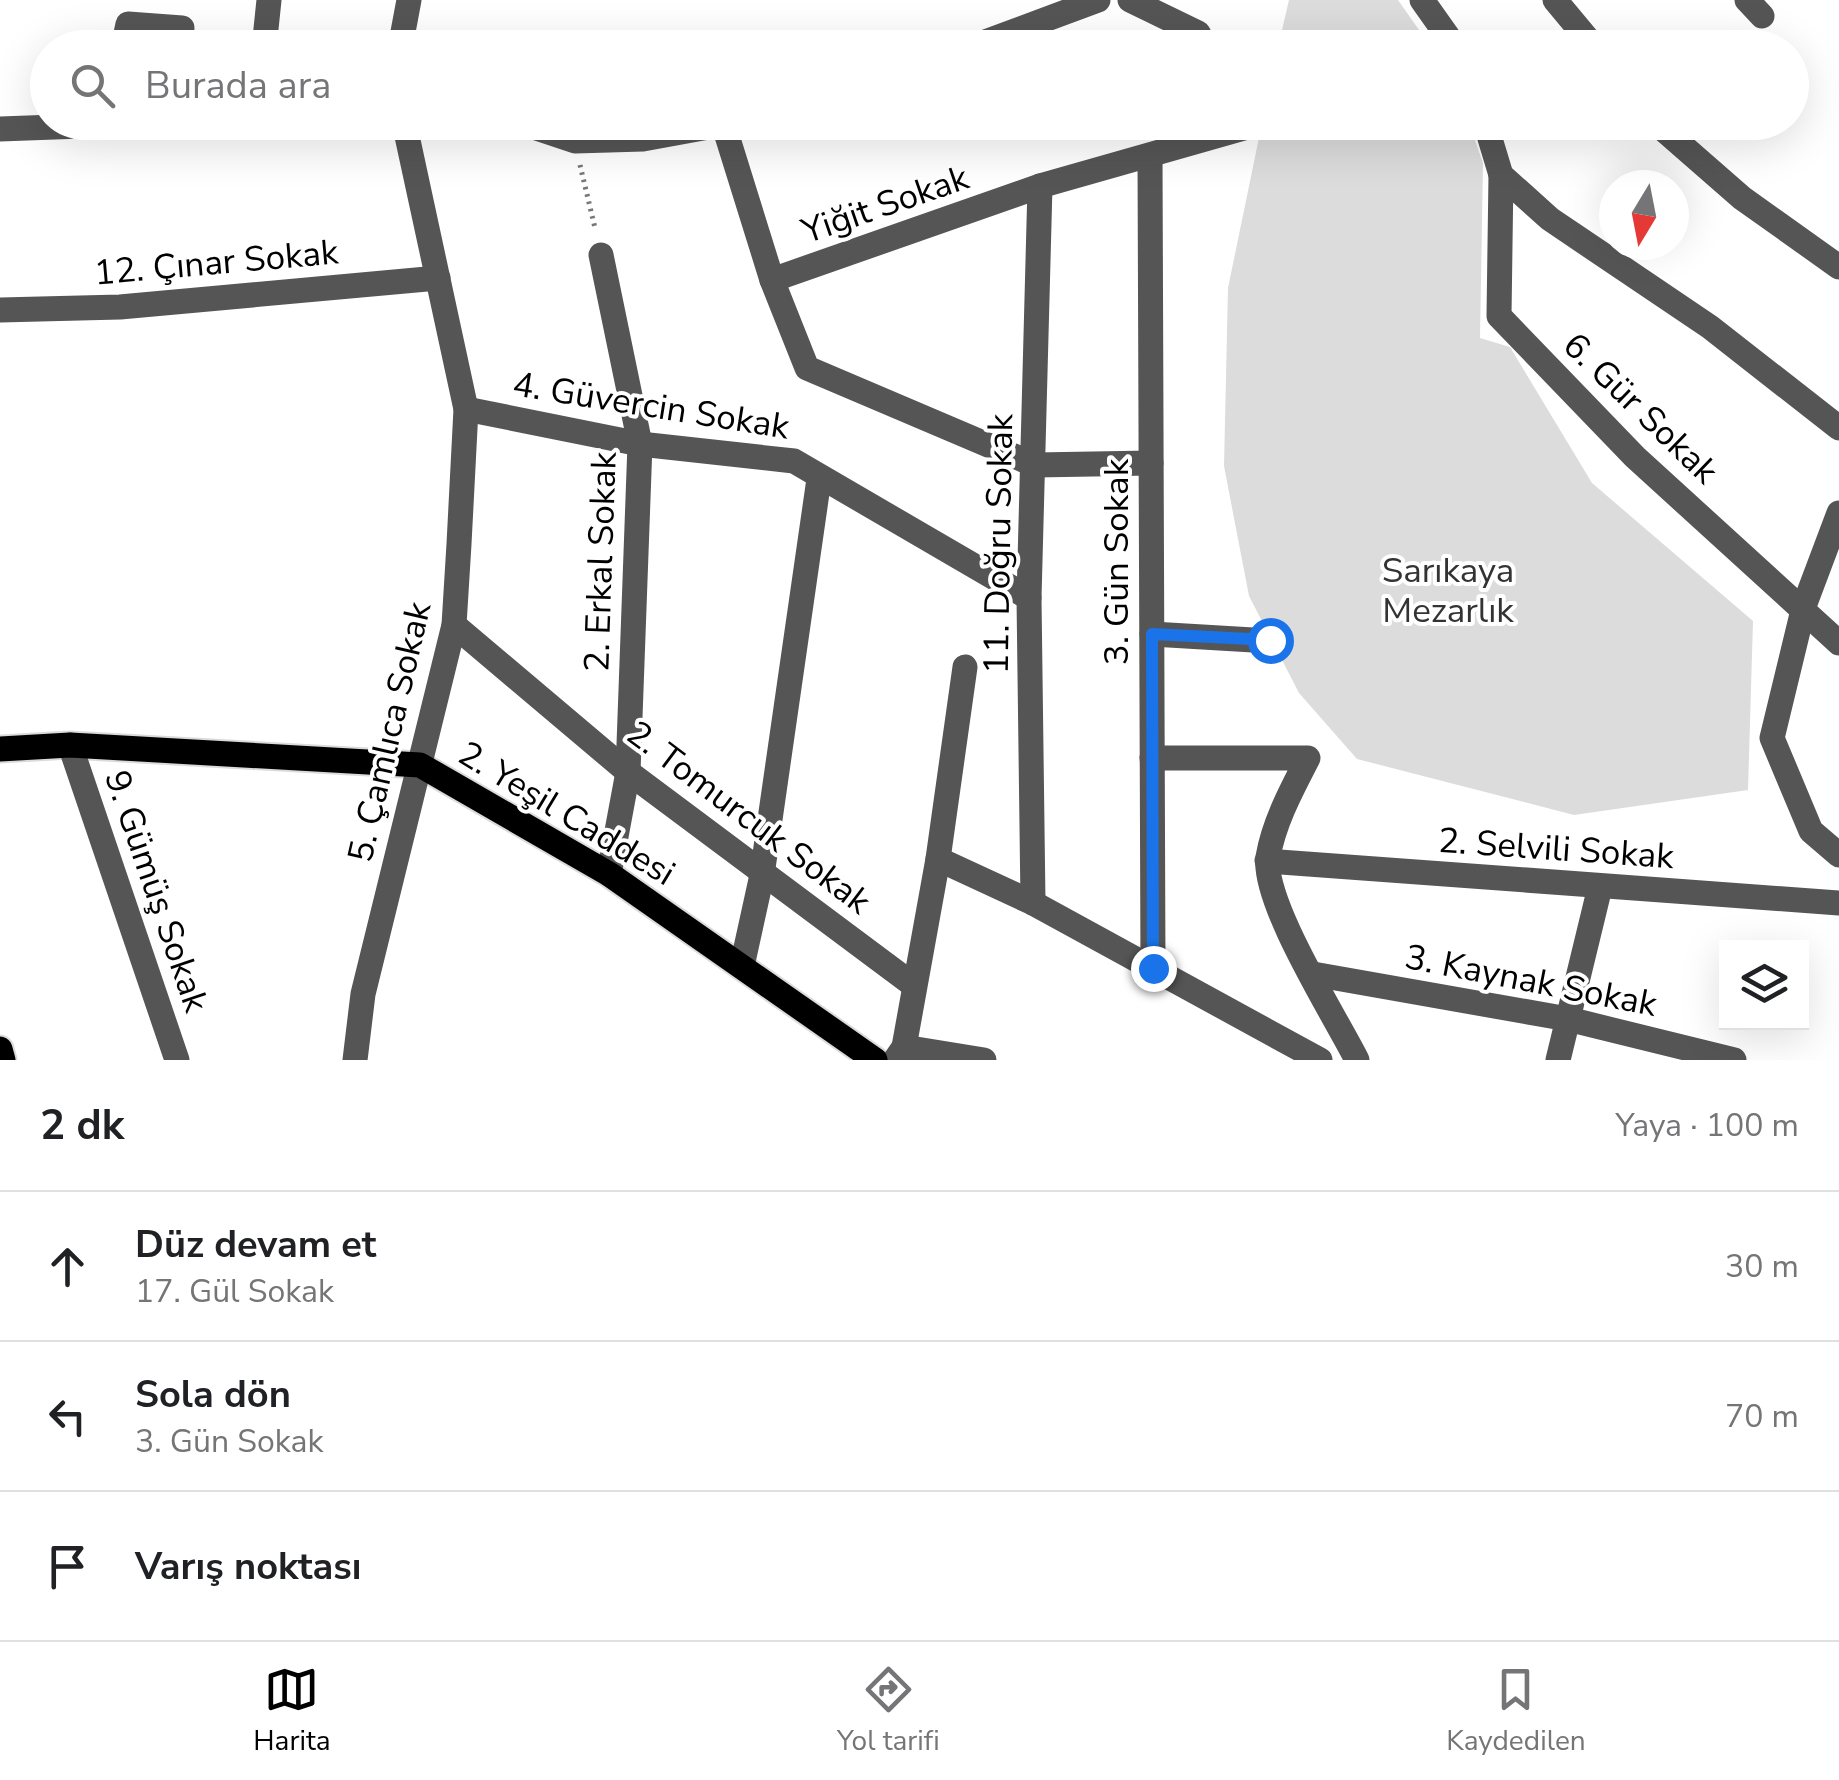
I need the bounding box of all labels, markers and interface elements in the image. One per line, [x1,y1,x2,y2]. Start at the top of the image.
search box [30,30,1809,140]
icon: search [65,58,120,113]
text: Burada ara [145,60,331,111]
street label: Yiğit Sokak [795,154,975,255]
north arrow [1599,170,1689,260]
street label: 12. Çınar Sokak [92,228,341,297]
street label: 6. Gür Sokak [1553,322,1729,495]
street label: 4. Güvercin Sokak [509,360,793,451]
street label: 11. Doğru Sokak [973,413,1024,675]
street label: 2. Erkal Sokak [573,451,628,673]
street label: 3. Gün Sokak [1093,458,1140,665]
park label: Sarıkaya Mezarlık [1382,547,1514,634]
street label: 5. Çamlıca Sokak [337,597,442,867]
route start [1248,618,1294,664]
street label: 2. Tomurcuk Sokak [617,710,881,925]
street label: 2. Yeşil Caddesi [450,730,684,897]
street label: 9. Gümüş Sokak [93,764,220,1019]
street label: 2. Selvili Sokak [1437,817,1676,880]
street label: 3. Kaynak Sokak [1401,933,1661,1028]
map controls [1719,940,1809,1030]
button: layers [1719,940,1809,1030]
route end [1131,946,1177,992]
text: 2 dk [40,1097,124,1154]
text: Yaya · 100 m [1616,1104,1799,1147]
text: Düz devam et [135,1219,376,1270]
icon: ahead [40,1239,95,1294]
text: 30 m [1725,1245,1799,1288]
text: 17. Gül Sokak [135,1270,334,1313]
text: Sola dön [135,1369,291,1420]
icon: left [40,1389,95,1444]
text: 70 m [1725,1395,1799,1438]
text: 3. Gün Sokak [135,1420,324,1463]
icon: arrive [40,1539,95,1594]
text: Varış noktası [135,1541,362,1592]
tab: Harita [253,1662,331,1760]
tab: Yol tarifi [837,1662,940,1760]
tab: Kaydedilen [1446,1662,1586,1760]

